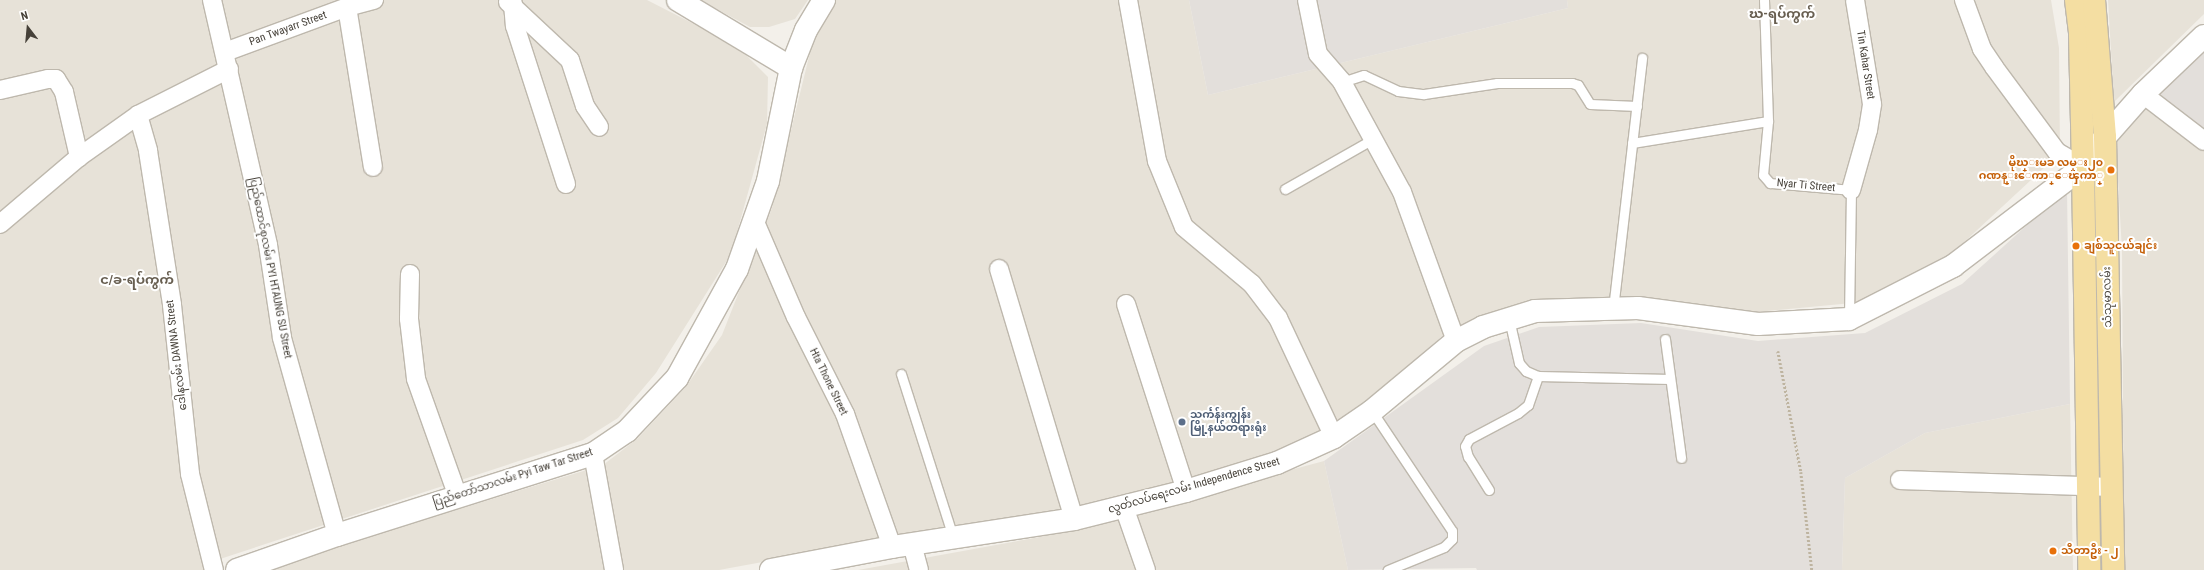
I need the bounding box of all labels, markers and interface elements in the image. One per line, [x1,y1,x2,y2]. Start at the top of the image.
district label: ဃ-ရပ်ကွက် [1749,6,1815,22]
north arrow [8,8,48,48]
text: N [20,9,30,23]
street label: Pan Twayarr Street [247,9,329,49]
street label: Tin Kahar Street [1853,30,1877,100]
place label: မိုဃ္းမခ လမ္း၂၀ ဂဏန္းေကာ္ေၾကာ္ [1979,157,2103,183]
marker: မိုဃ္းမခ လမ္း၂၀ ဂဏန္းေကာ္ေၾကာ္ [2106,165,2116,175]
street label: ပြည်ထောင်စုလမ်း PYI HTAUNG SU Street [246,176,294,360]
street label: Nyar Ti Street [1776,177,1836,195]
place label: ချစ်သူငယ်ချင်း [2084,239,2157,253]
marker: ချစ်သူငယ်ချင်း [2071,241,2081,251]
street label: သံသုမာလမ်း [2101,266,2115,328]
district label: င/ခ-ရပ်ကွက် [100,272,174,288]
street label: ဒေါနလမ်း DAWNA Street [164,299,190,411]
street label: Hta Thone Street [806,346,850,418]
place label: သင်္ကန်းကျွန်း မြို့နယ်တရားရုံး [1190,409,1266,435]
marker: သင်္ကန်းကျွန်း မြို့နယ်တရားရုံး [1177,417,1187,427]
street label: ပြည်တော်သာလမ်း Pyi Taw Tar Street [431,446,595,510]
street label: လွတ်လပ်ရေးလမ်း Independence Street [1107,455,1281,517]
place label: သီတာဦး - ၂ [2061,544,2118,558]
marker: သီတာဦး - ၂ [2048,546,2058,556]

